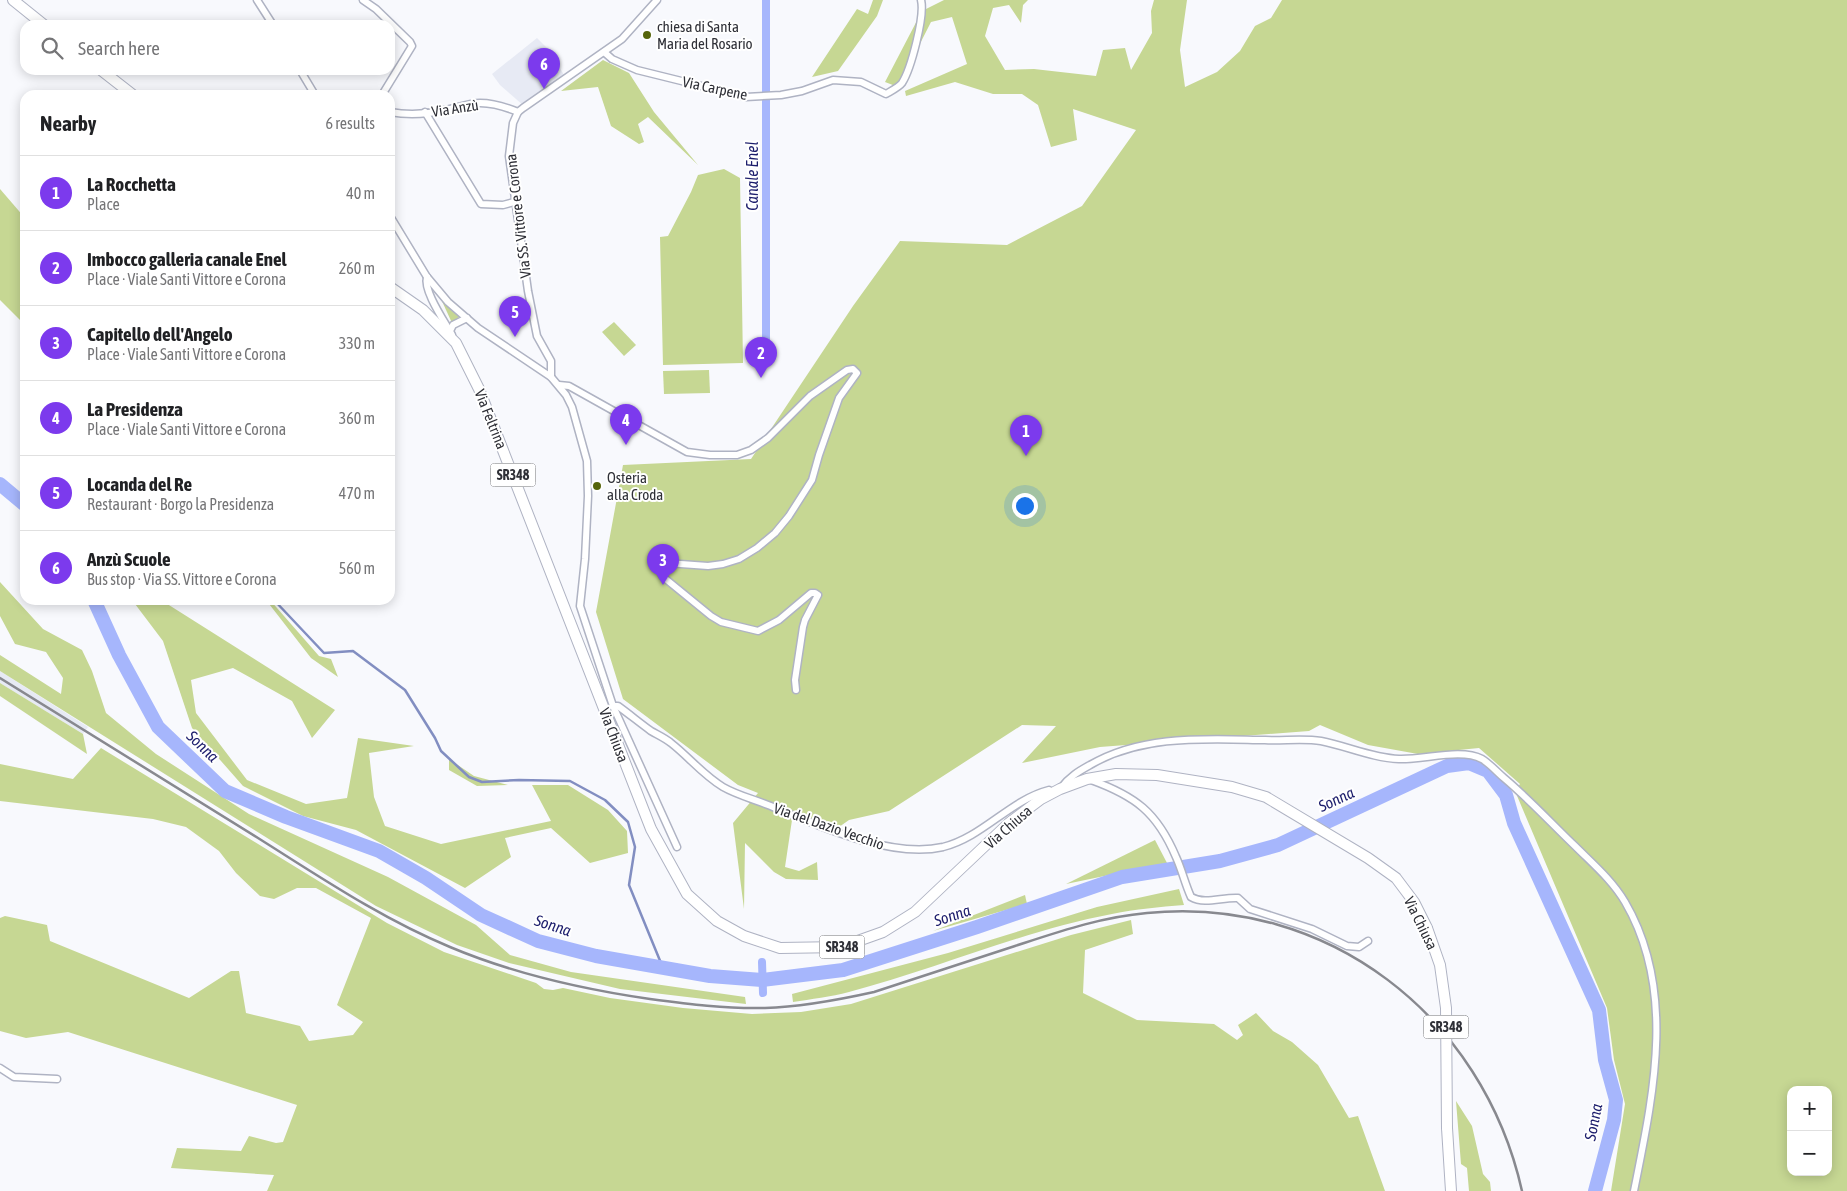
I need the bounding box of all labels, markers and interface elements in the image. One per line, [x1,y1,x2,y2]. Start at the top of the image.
place label: chiesa di Santa Maria del Rosario [657,18,753,52]
search box [20,20,395,75]
marker: chiesa di Santa Maria del Rosario [641,29,653,41]
icon: search [38,34,66,62]
text: Search here [78,37,160,59]
pin: 6 [528,48,560,89]
street label: Via Carpene [681,73,749,103]
street label: Via Anzù [430,96,480,120]
text: Nearby [40,111,96,135]
text: 6 results [325,114,375,132]
water label: Canale Enel [743,141,761,211]
street label: Via SS. Vittore e Corona [502,153,534,279]
text: La Rocchetta [87,173,176,195]
text: 1 [52,184,60,202]
text: 40 m [346,184,375,202]
text: Place [87,195,120,213]
text: Imbocco galleria canale Enel [87,248,287,270]
text: 2 [52,259,60,277]
text: 260 m [339,259,375,277]
text: Place · Viale Santi Vittore e Corona [87,270,286,288]
pin: 5 [499,296,531,337]
text: Capitello dell'Angelo [87,323,233,345]
text: 3 [52,334,60,352]
text: 330 m [339,334,375,352]
pin: 2 [745,337,777,378]
text: Place · Viale Santi Vittore e Corona [87,345,286,363]
street label: Via Feltrina [471,387,511,451]
text: La Presidenza [87,398,183,420]
pin: 4 [610,404,642,445]
text: 4 [52,409,60,427]
text: 360 m [339,409,375,427]
pin: 1 [1010,415,1042,456]
text: Place · Viale Santi Vittore e Corona [87,420,286,438]
road number: SR348 [490,464,536,486]
place label: Osteria alla Croda [607,469,663,503]
text: Locanda del Re [87,473,192,495]
marker: Osteria alla Croda [591,480,603,492]
text: 5 [52,484,60,502]
text: 470 m [339,484,375,502]
your location [1012,493,1038,519]
text: Restaurant · Borgo la Presidenza [87,495,274,513]
pin: 3 [647,544,679,585]
text: Anzù Scuole [87,548,171,570]
text: 6 [52,559,60,577]
text: 560 m [339,559,375,577]
text: Bus stop · Via SS. Vittore e Corona [87,570,277,588]
street label: Via Chiusa [596,705,632,765]
water label: Sonna [183,726,223,766]
water label: Sonna [1314,783,1357,815]
street label: Via del Dazio Vecchio [772,799,886,853]
street label: Via Chiusa [981,802,1035,852]
street label: Via Chiusa [1401,894,1441,952]
water label: Sonna [931,901,973,930]
water label: Sonna [532,910,574,939]
road number: SR348 [820,936,864,959]
road number: SR348 [1424,1016,1468,1038]
map controls [1787,1086,1832,1176]
button: + [1787,1086,1832,1131]
water label: Sonna [1580,1101,1605,1143]
button: − [1787,1131,1832,1176]

